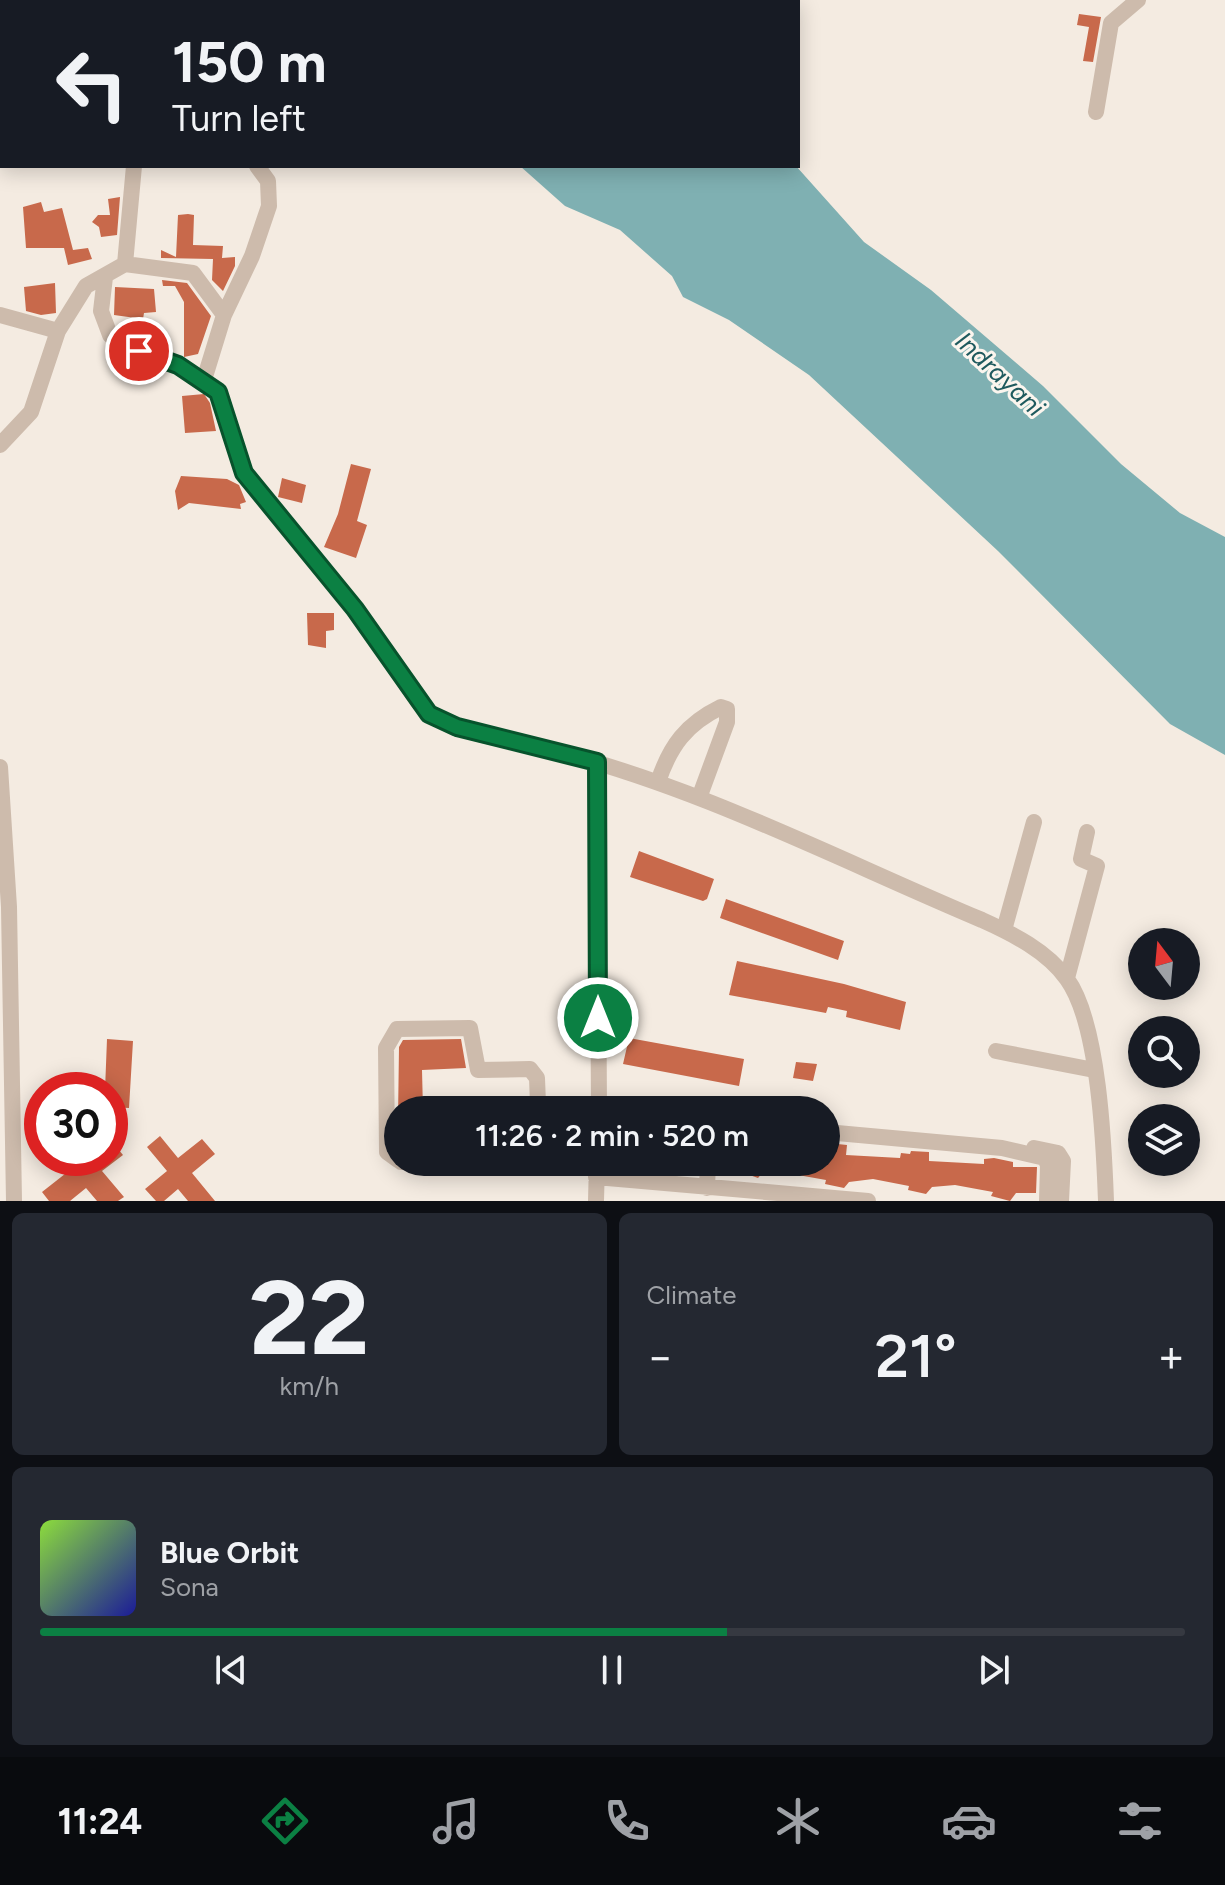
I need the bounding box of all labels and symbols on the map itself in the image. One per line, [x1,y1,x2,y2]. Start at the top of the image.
pin [105,317,173,385]
water label: Indrayani [949,325,1052,424]
north arrow [1128,928,1200,1000]
position arrow [556,976,640,1060]
speed limit sign: 30 [24,1072,128,1176]

